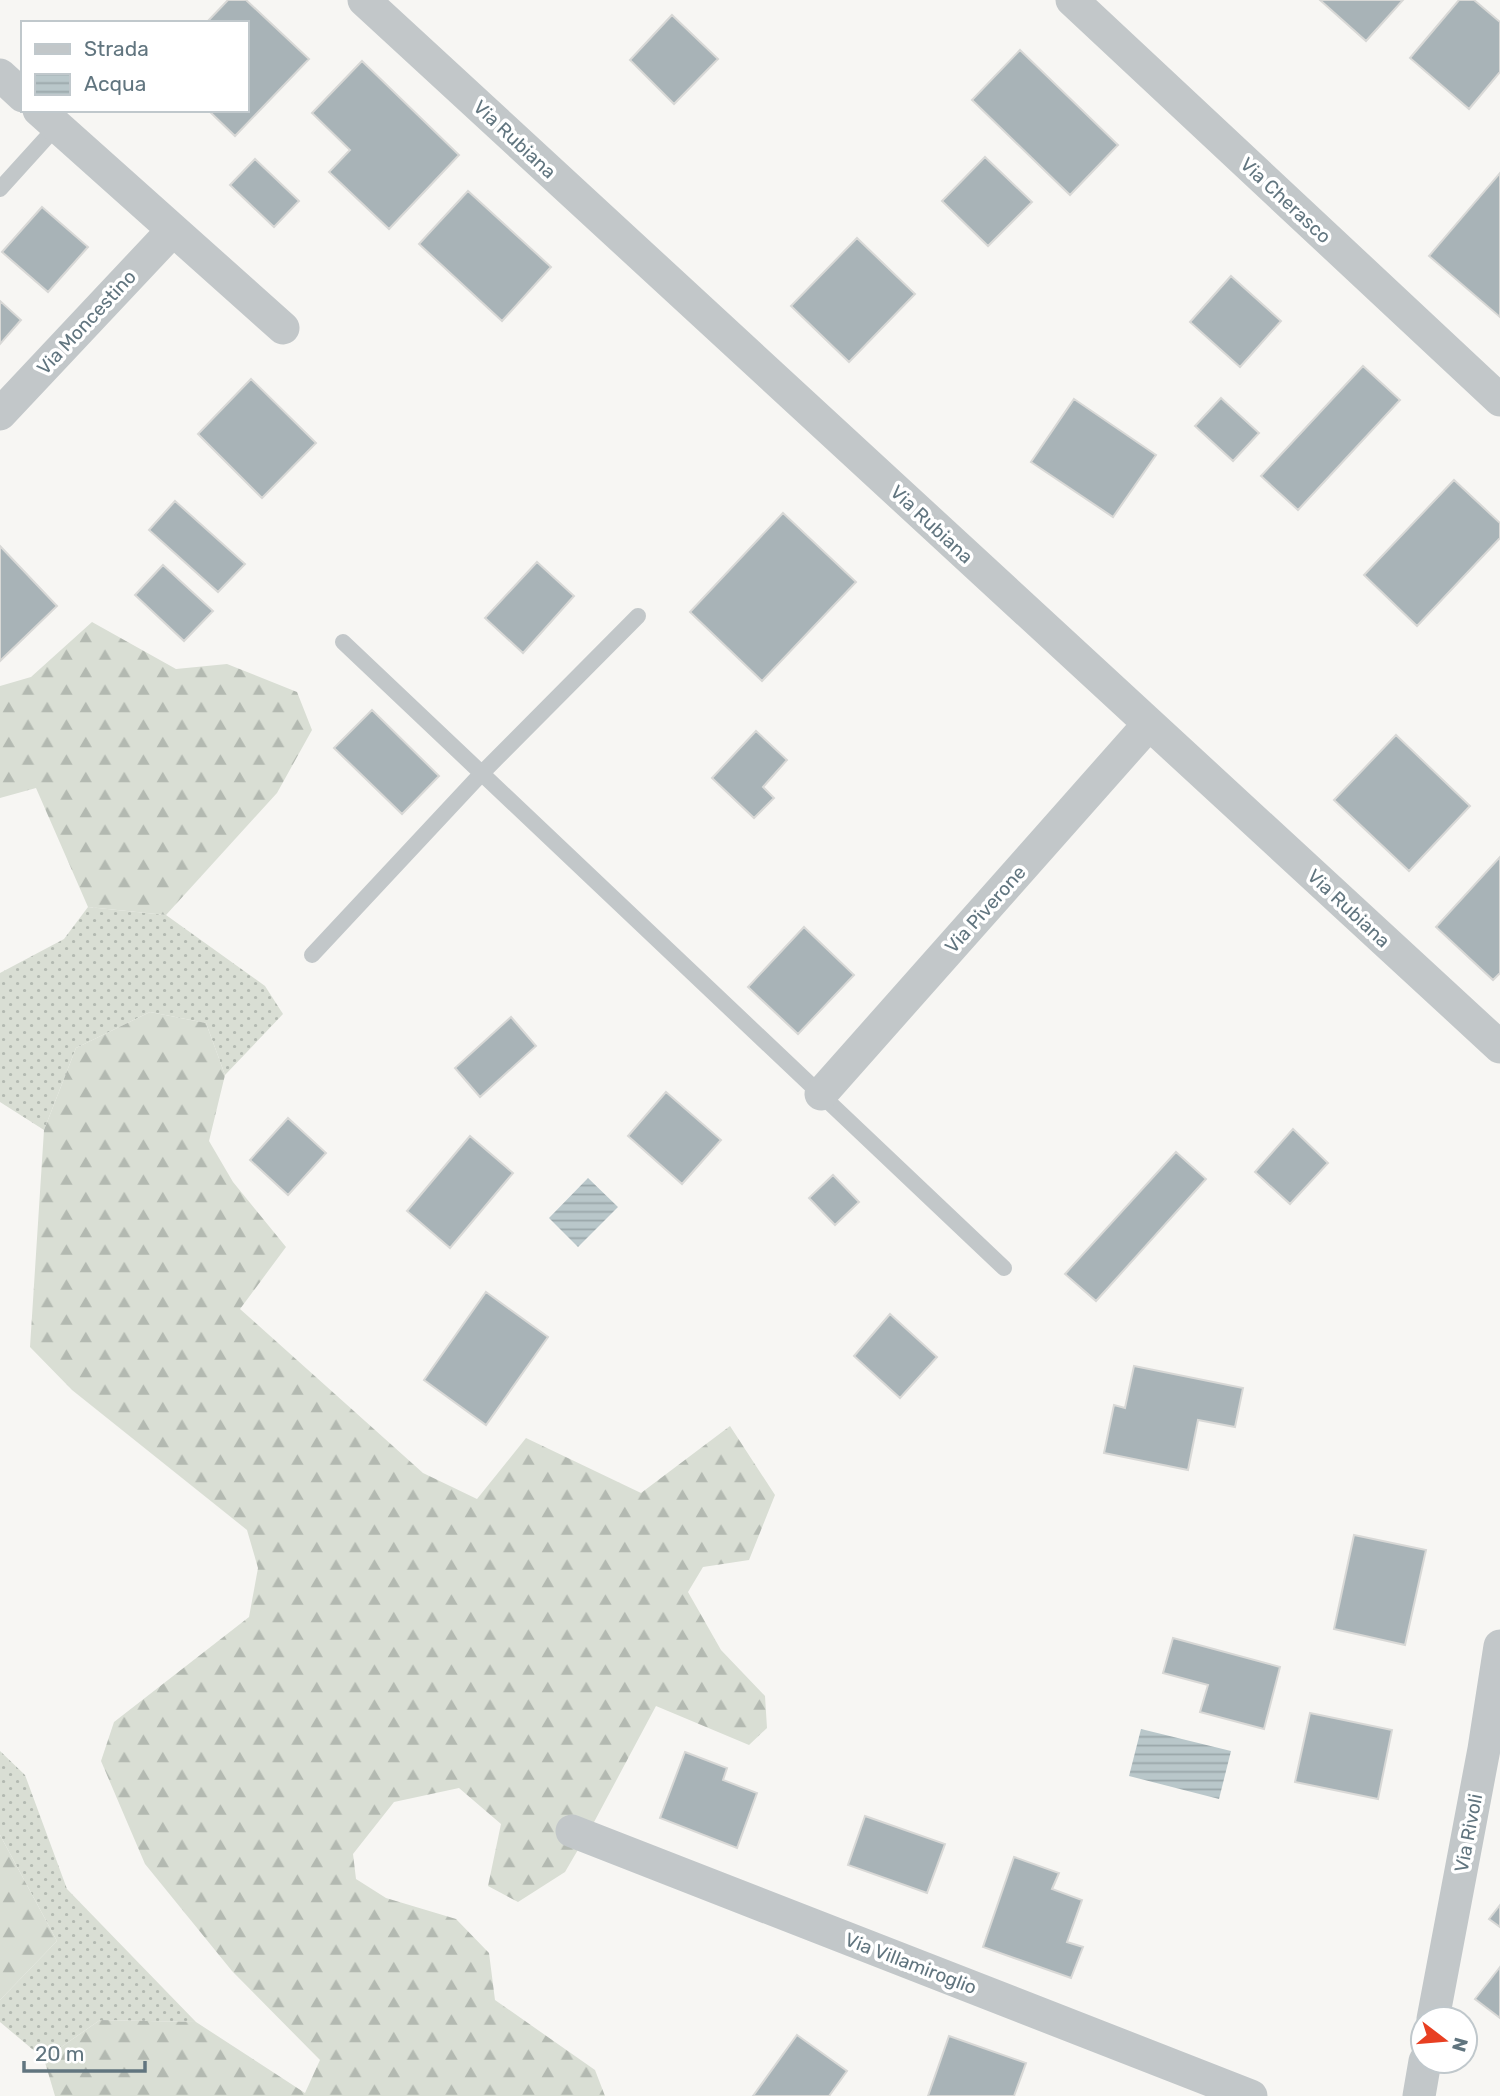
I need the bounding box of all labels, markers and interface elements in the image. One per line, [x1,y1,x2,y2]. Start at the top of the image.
legend [21,21,248,112]
text: Strada [84,36,149,61]
text: Acqua [84,71,146,96]
street label: Via Rubiana [469,95,561,183]
street label: Via Cherasco [1236,153,1336,248]
street label: Via Moncestino [32,265,141,380]
street label: Via Rubiana [886,480,978,568]
street label: Via Piverone [940,861,1031,958]
street label: Via Rubiana [1303,864,1395,952]
street label: Via Rivoli [1450,1792,1487,1874]
street label: Via Villamiroglio [842,1928,980,1999]
north arrow [1409,2005,1479,2075]
scale bar [24,2030,145,2074]
text: N [1447,2035,1473,2054]
text: 20 m [35,2041,84,2066]

